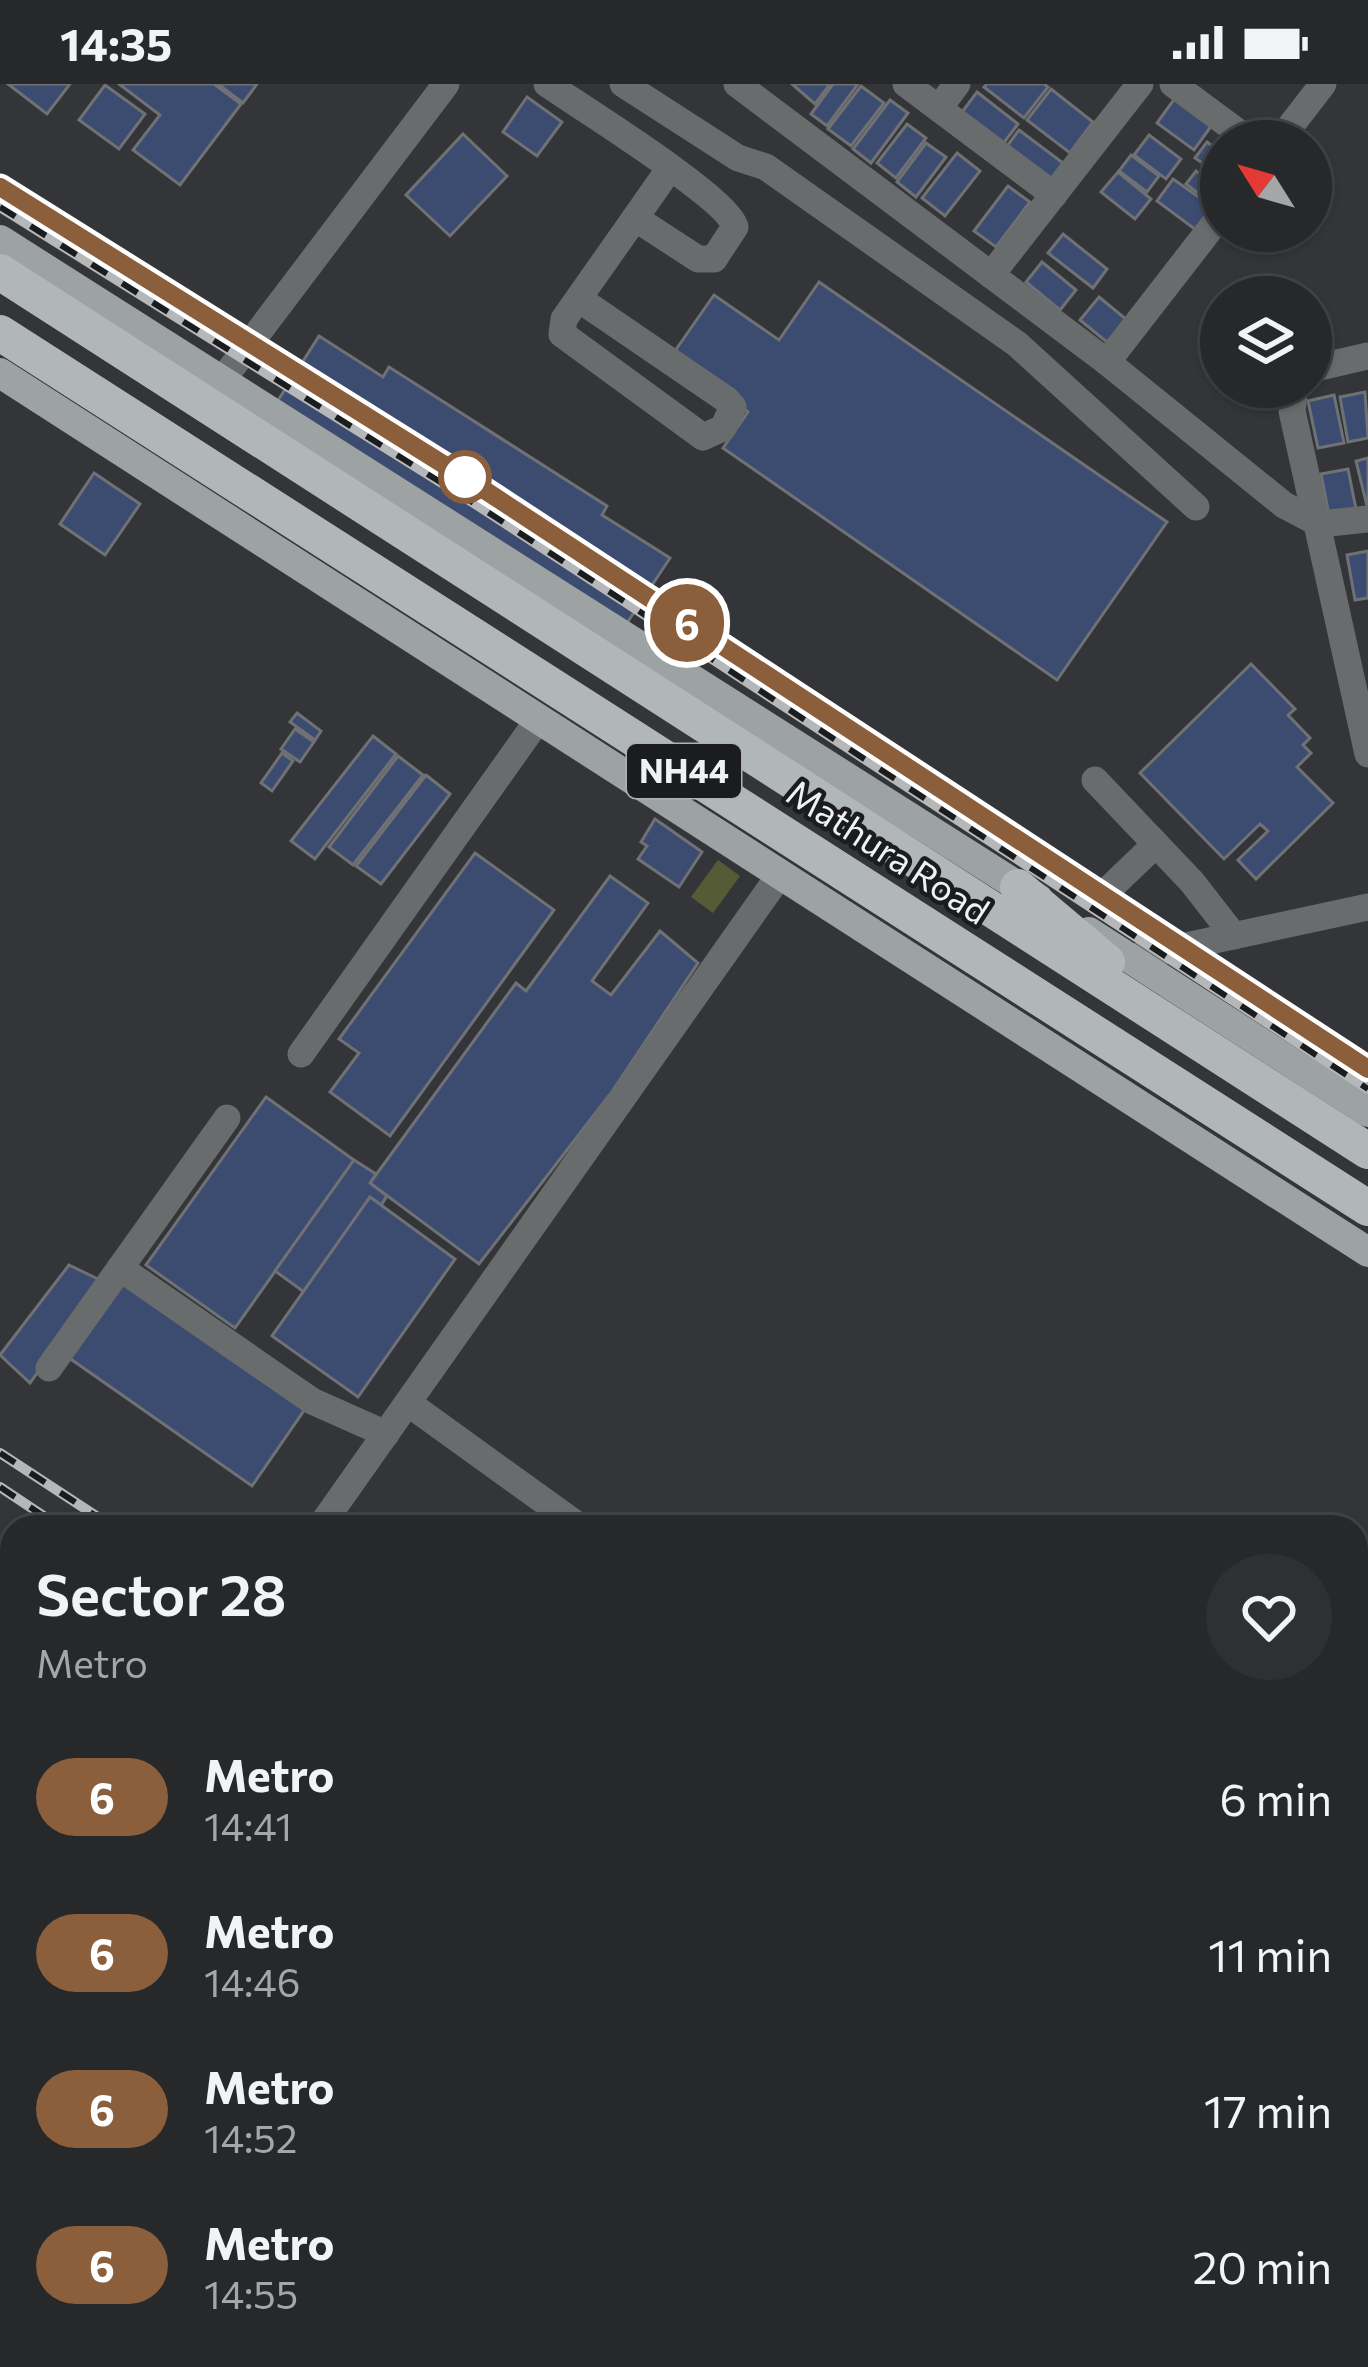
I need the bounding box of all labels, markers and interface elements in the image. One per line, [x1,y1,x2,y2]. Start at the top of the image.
text: 14:35 [60,15,172,70]
north arrow [1200,120,1332,252]
map controls [1200,120,1332,408]
button: layers [1200,276,1332,408]
unlabelled marker [440,452,490,502]
line badge: 6 [648,584,726,662]
text: 6 [674,597,700,649]
road number: NH44 [627,744,741,798]
street label: Mathura Road [780,769,998,932]
button: heart [1206,1554,1332,1680]
text: Sector 28 [36,1558,286,1628]
text: Metro [36,1638,148,1686]
text: Metro [204,1746,334,1801]
text: 6 min [1219,1770,1332,1825]
text: 6 [89,1771,115,1823]
text: 14:41 [204,1801,292,1849]
text: Metro [204,1902,334,1957]
text: 11 min [1208,1926,1332,1981]
text: 6 [89,1927,115,1979]
text: 14:46 [204,1957,300,2005]
text: Metro [204,2058,334,2113]
text: 17 min [1204,2082,1332,2137]
text: 6 [89,2083,115,2135]
text: 14:52 [204,2113,297,2161]
text: Metro [204,2214,334,2269]
text: 20 min [1193,2238,1332,2293]
text: 6 [89,2239,115,2291]
text: 14:55 [204,2269,298,2317]

